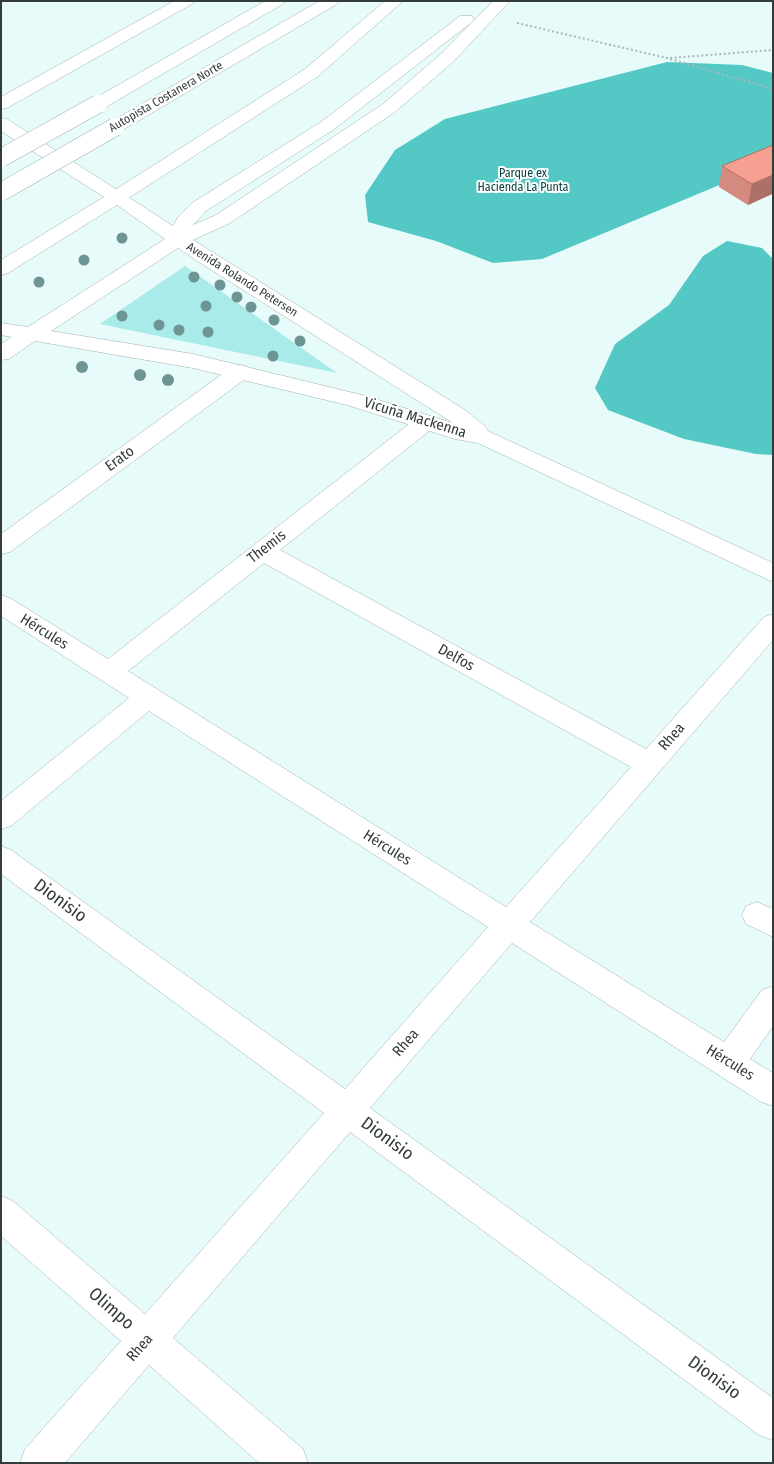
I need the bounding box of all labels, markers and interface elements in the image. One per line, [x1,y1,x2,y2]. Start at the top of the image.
street label: Autopista Costanera Norte [107,59,225,135]
park label: Parque ex Hacienda La Punta [478,167,568,195]
street label: Avenida Rolando Petersen [184,240,300,320]
street label: Vicuña Mackenna [362,394,468,442]
street label: Erato [102,442,138,476]
street label: Themis [244,526,290,568]
street label: Hércules [17,610,71,654]
street label: Delfos [435,641,477,675]
street label: Rhea [655,720,689,754]
street label: Hércules [360,826,414,870]
street label: Dionisio [29,875,91,927]
street label: Rhea [389,1026,423,1060]
street label: Hércules [703,1041,757,1085]
street label: Dionisio [356,1113,418,1165]
street label: Olimpo [84,1283,138,1335]
street label: Rhea [123,1331,157,1365]
street label: Dionisio [683,1352,745,1404]

